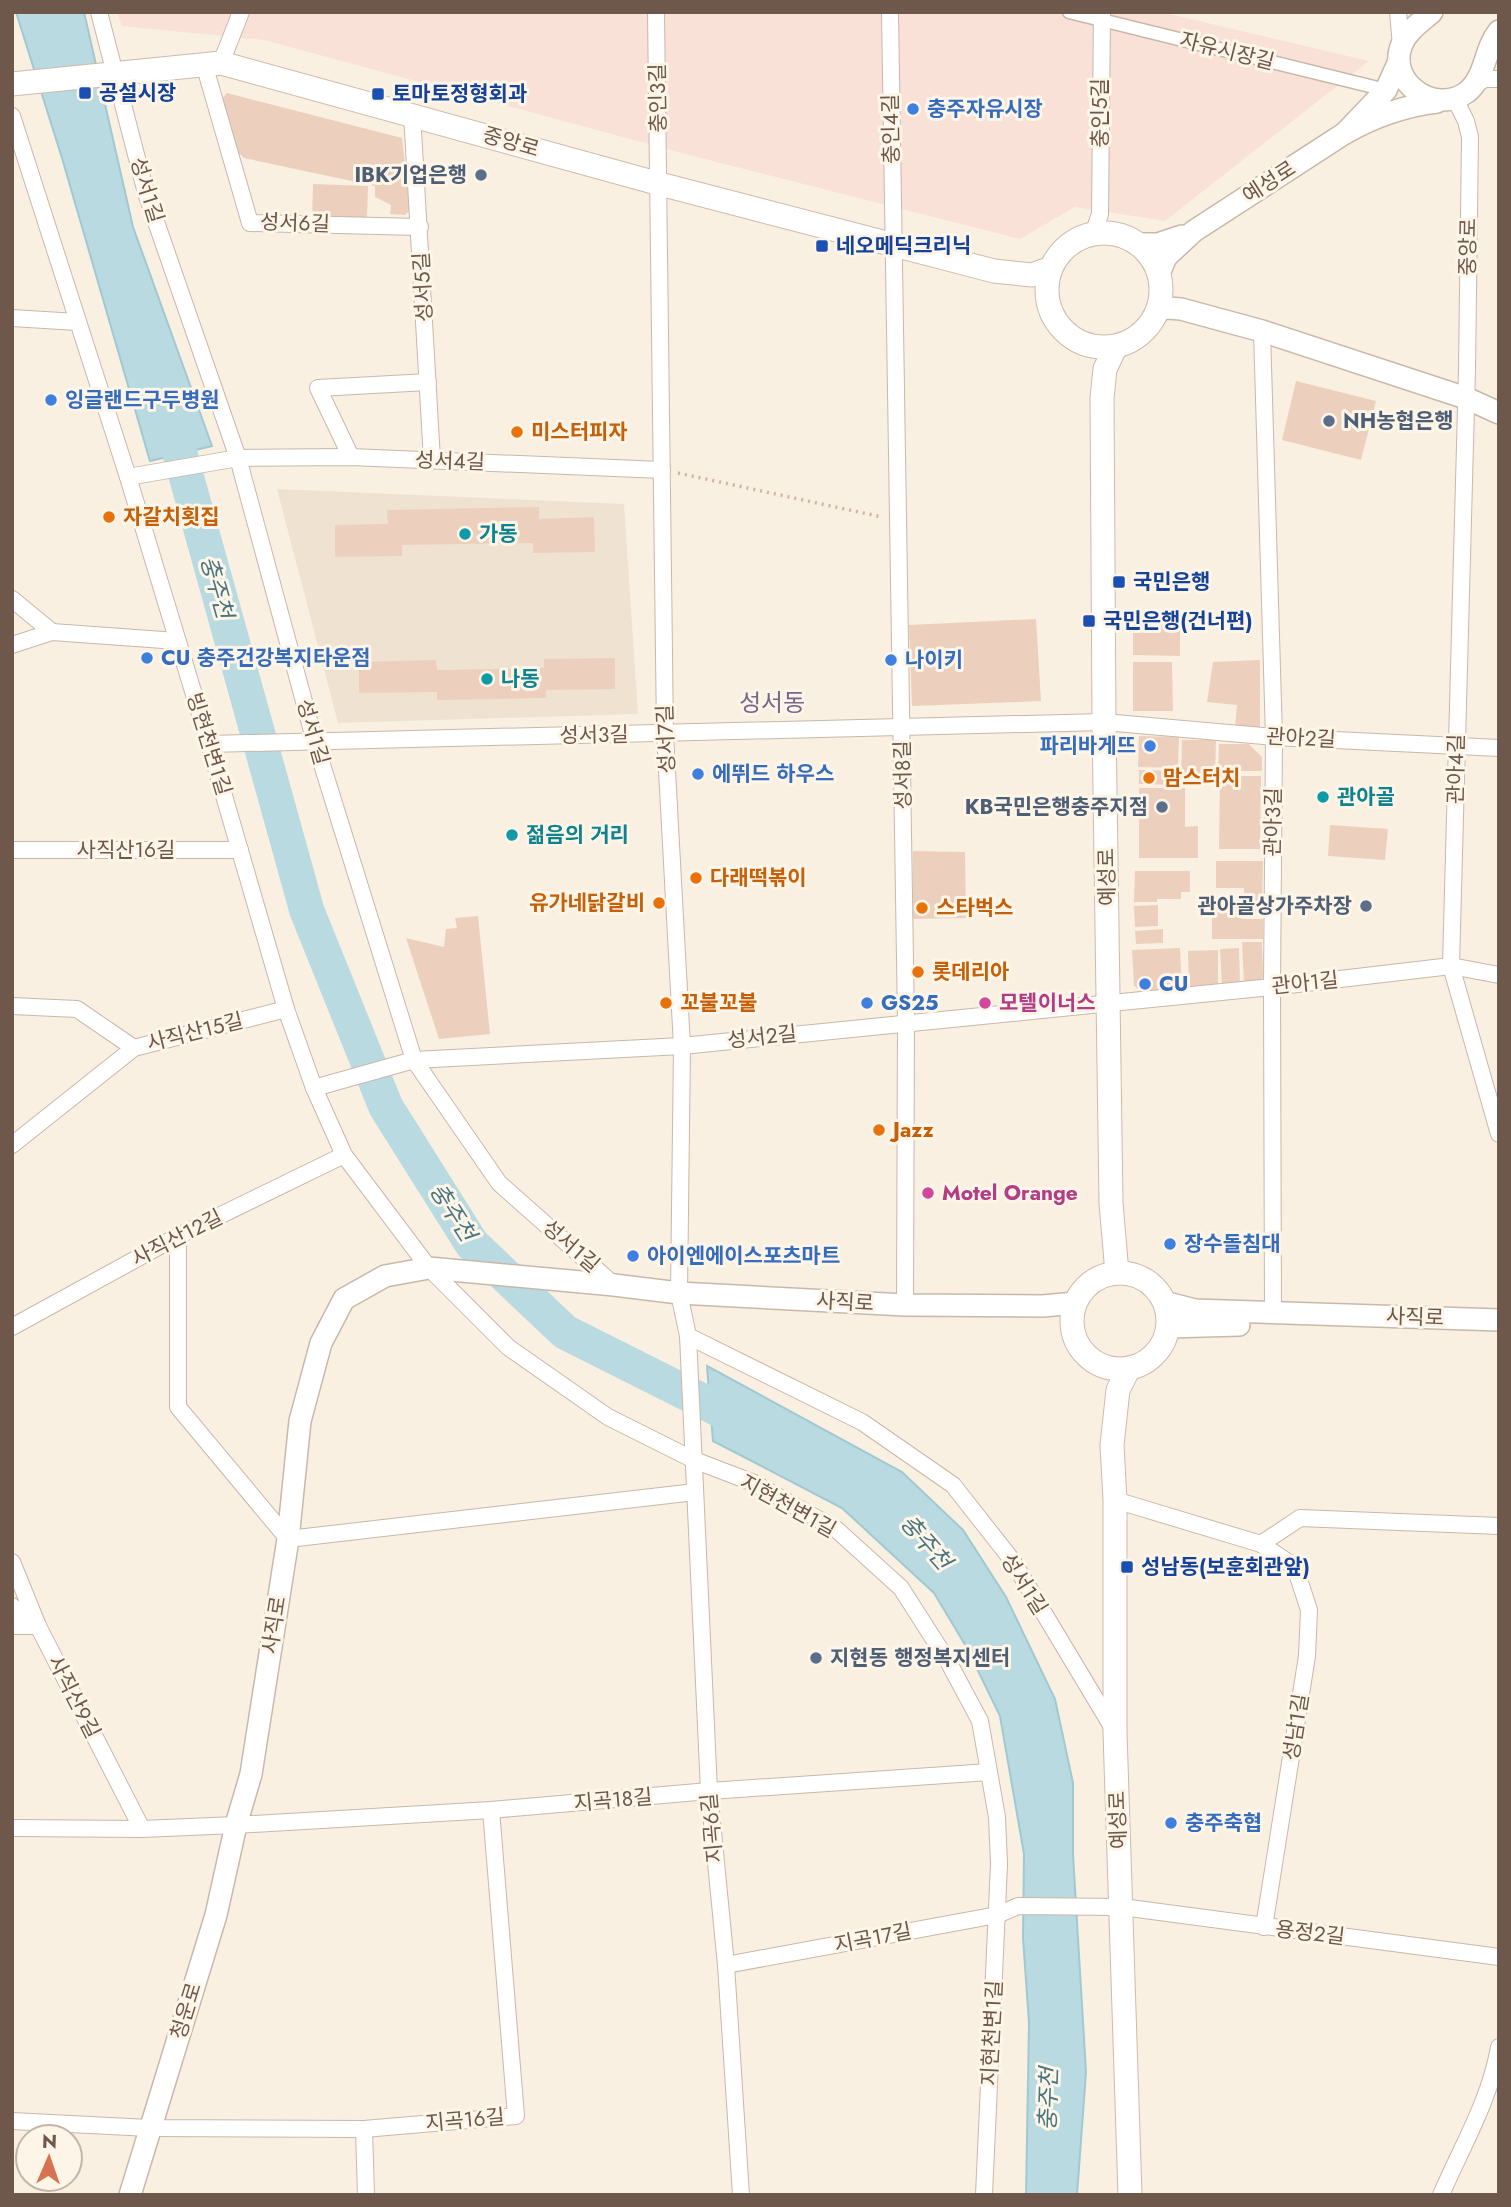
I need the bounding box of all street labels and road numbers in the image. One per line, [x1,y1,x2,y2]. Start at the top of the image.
street label: 자유시장길 [1177,25,1277,77]
street label: 충인3길 [642,63,674,133]
street label: 충인5길 [1085,78,1115,148]
street label: 충인4길 [875,94,907,164]
street label: 중앙로 [479,120,543,164]
street label: 성서1길 [123,153,171,227]
street label: 예성로 [1237,154,1301,210]
street label: 성서6길 [259,207,331,239]
street label: 중앙로 [1452,218,1484,276]
street label: 성서5길 [406,251,440,323]
street label: 성서4길 [414,445,486,477]
street label: 빙현천변1길 [179,689,239,799]
street label: 성서1길 [289,695,337,769]
street label: 성서7길 [650,704,682,774]
street label: 성서3길 [559,719,629,751]
street label: 관아2길 [1265,721,1337,755]
street label: 관아4길 [1440,734,1472,804]
street label: 성서8길 [887,740,919,810]
street label: 관아3길 [1257,787,1289,857]
street label: 사직산16길 [77,835,175,865]
street label: 예성로 [1091,848,1123,906]
street label: 관아1길 [1270,965,1340,1001]
street label: 사직산15길 [144,1006,246,1058]
street label: 성서2길 [726,1018,798,1056]
street label: 사직산12길 [126,1202,228,1274]
street label: 성서1길 [536,1213,606,1279]
street label: 사직로 [815,1286,875,1318]
street label: 사직로 [1386,1301,1444,1333]
street label: 지현천변1길 [734,1467,842,1545]
street label: 성서1길 [993,1547,1055,1621]
street label: 사직로 [255,1594,293,1656]
street label: 사직산9길 [40,1650,108,1744]
street label: 성남1길 [1276,1691,1316,1763]
street label: 지곡18길 [572,1782,654,1818]
street label: 예성로 [1102,1791,1134,1849]
street label: 지곡6길 [694,1792,730,1864]
street label: 용정2길 [1273,1914,1347,1952]
street label: 지곡17길 [832,1916,914,1960]
street label: 청운로 [163,1979,209,2043]
street label: 지현천변1길 [974,1979,1010,2087]
street label: 지곡16길 [424,2102,506,2138]

